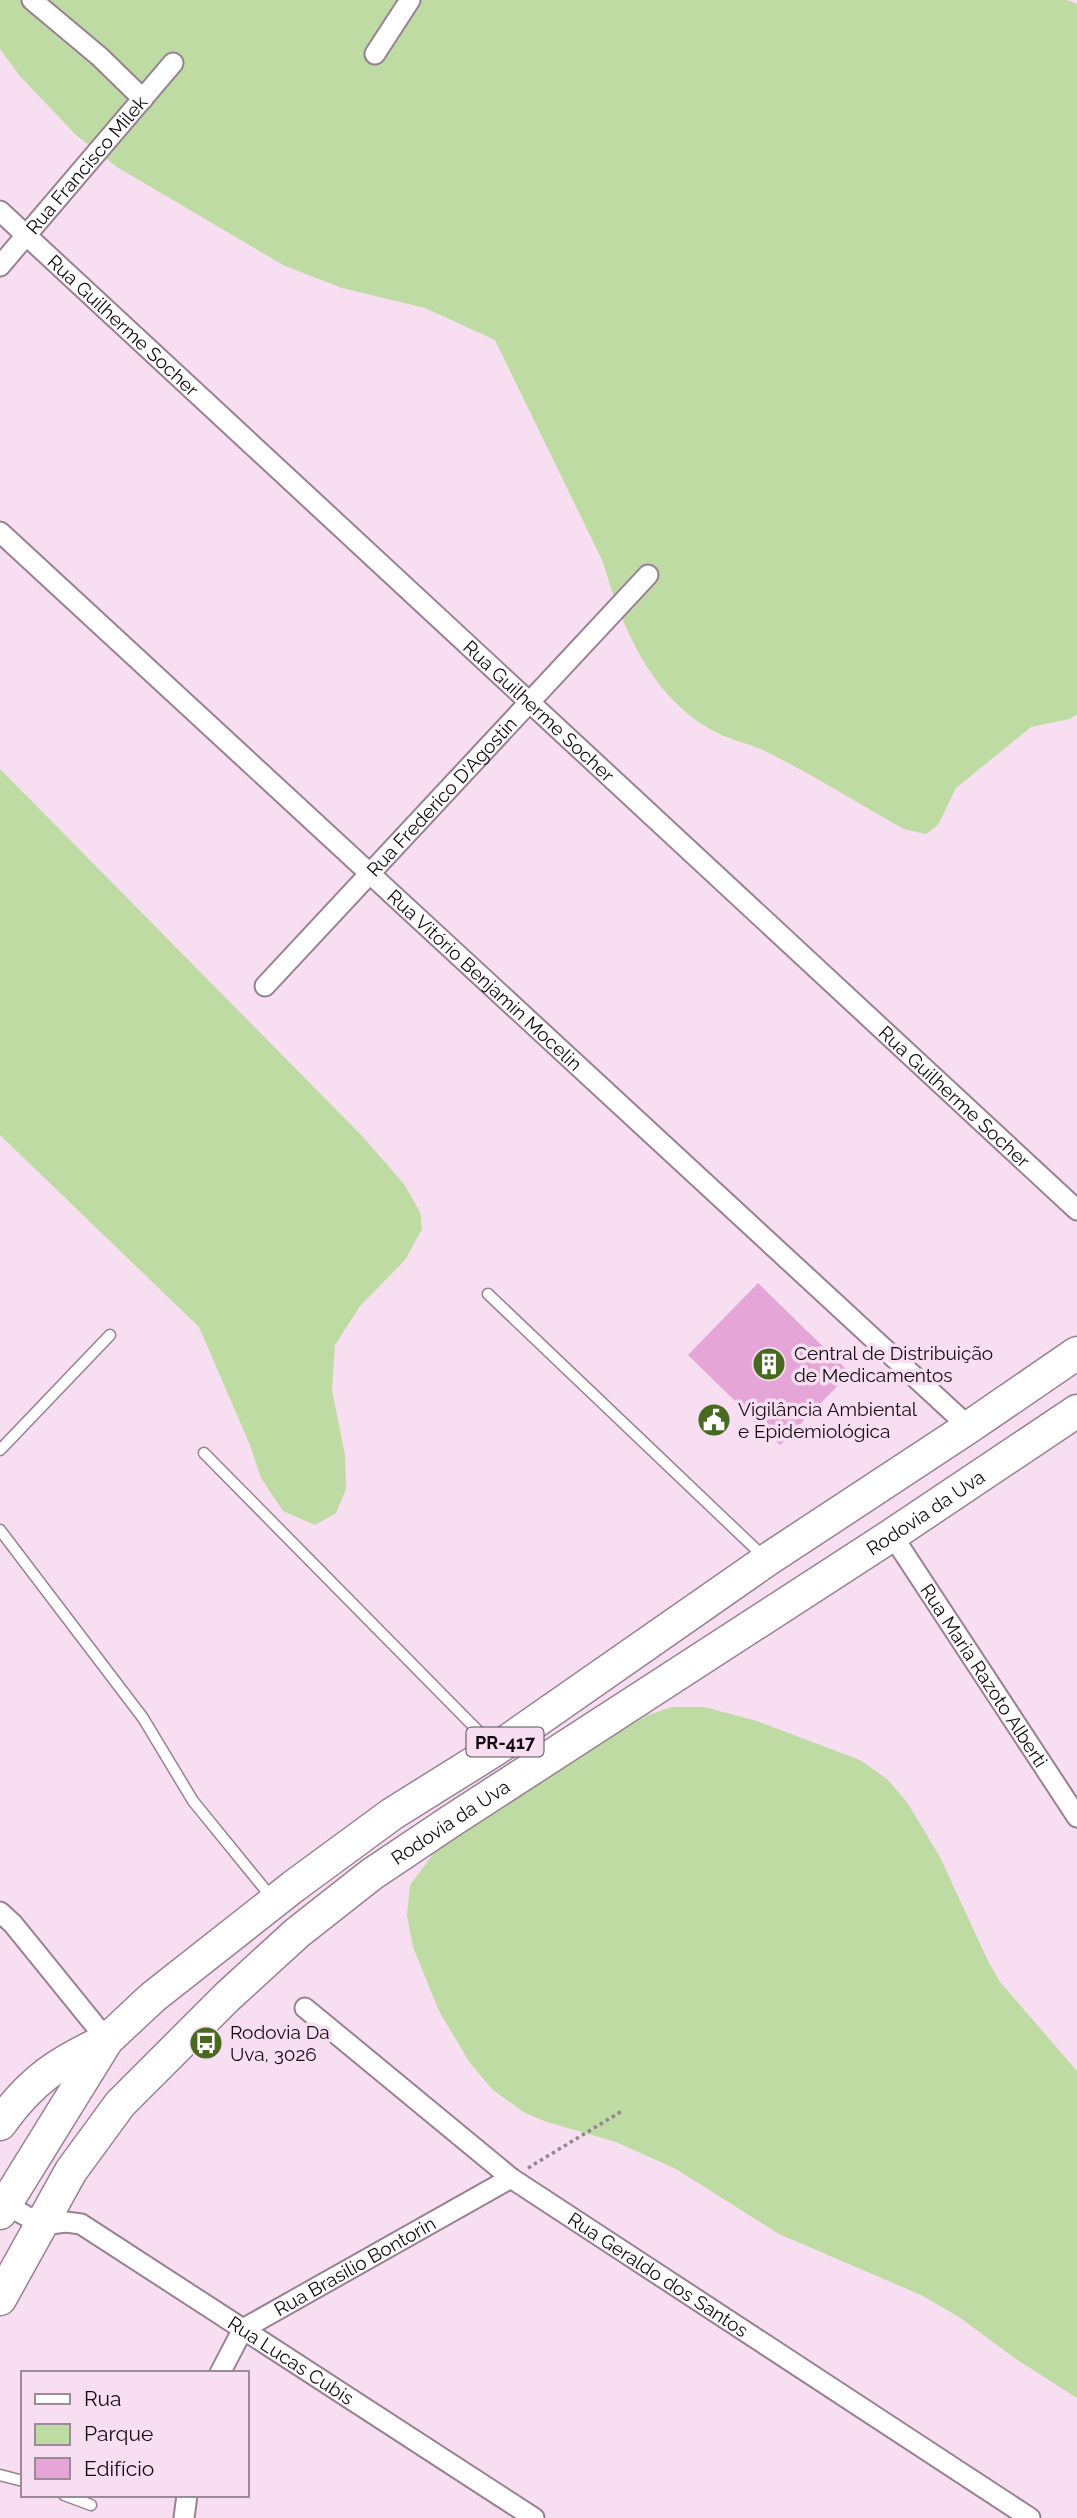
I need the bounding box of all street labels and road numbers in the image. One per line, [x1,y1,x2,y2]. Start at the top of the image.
street label: Rua Francisco Milek [21,91,151,238]
street label: Rua Guilherme Socher [43,250,203,401]
street label: Rua Guilherme Socher [459,636,619,786]
street label: Rua Frederico D'Agostin [362,712,521,881]
street label: Rua Vitório Benjamin Mocelin [383,885,587,1075]
street label: Rua Guilherme Socher [875,1021,1035,1172]
street label: Rodovia da Uva [862,1465,989,1560]
street label: Rua Maria Razoto Alberti [916,1580,1052,1771]
road number: PR-417 [466,1728,544,1756]
street label: Rodovia da Uva [387,1775,514,1869]
street label: Rua Geraldo dos Santos [564,2208,752,2341]
street label: Rua Brasilio Bontorin [270,2212,439,2320]
street label: Rua Lucas Cubis [224,2311,358,2409]

